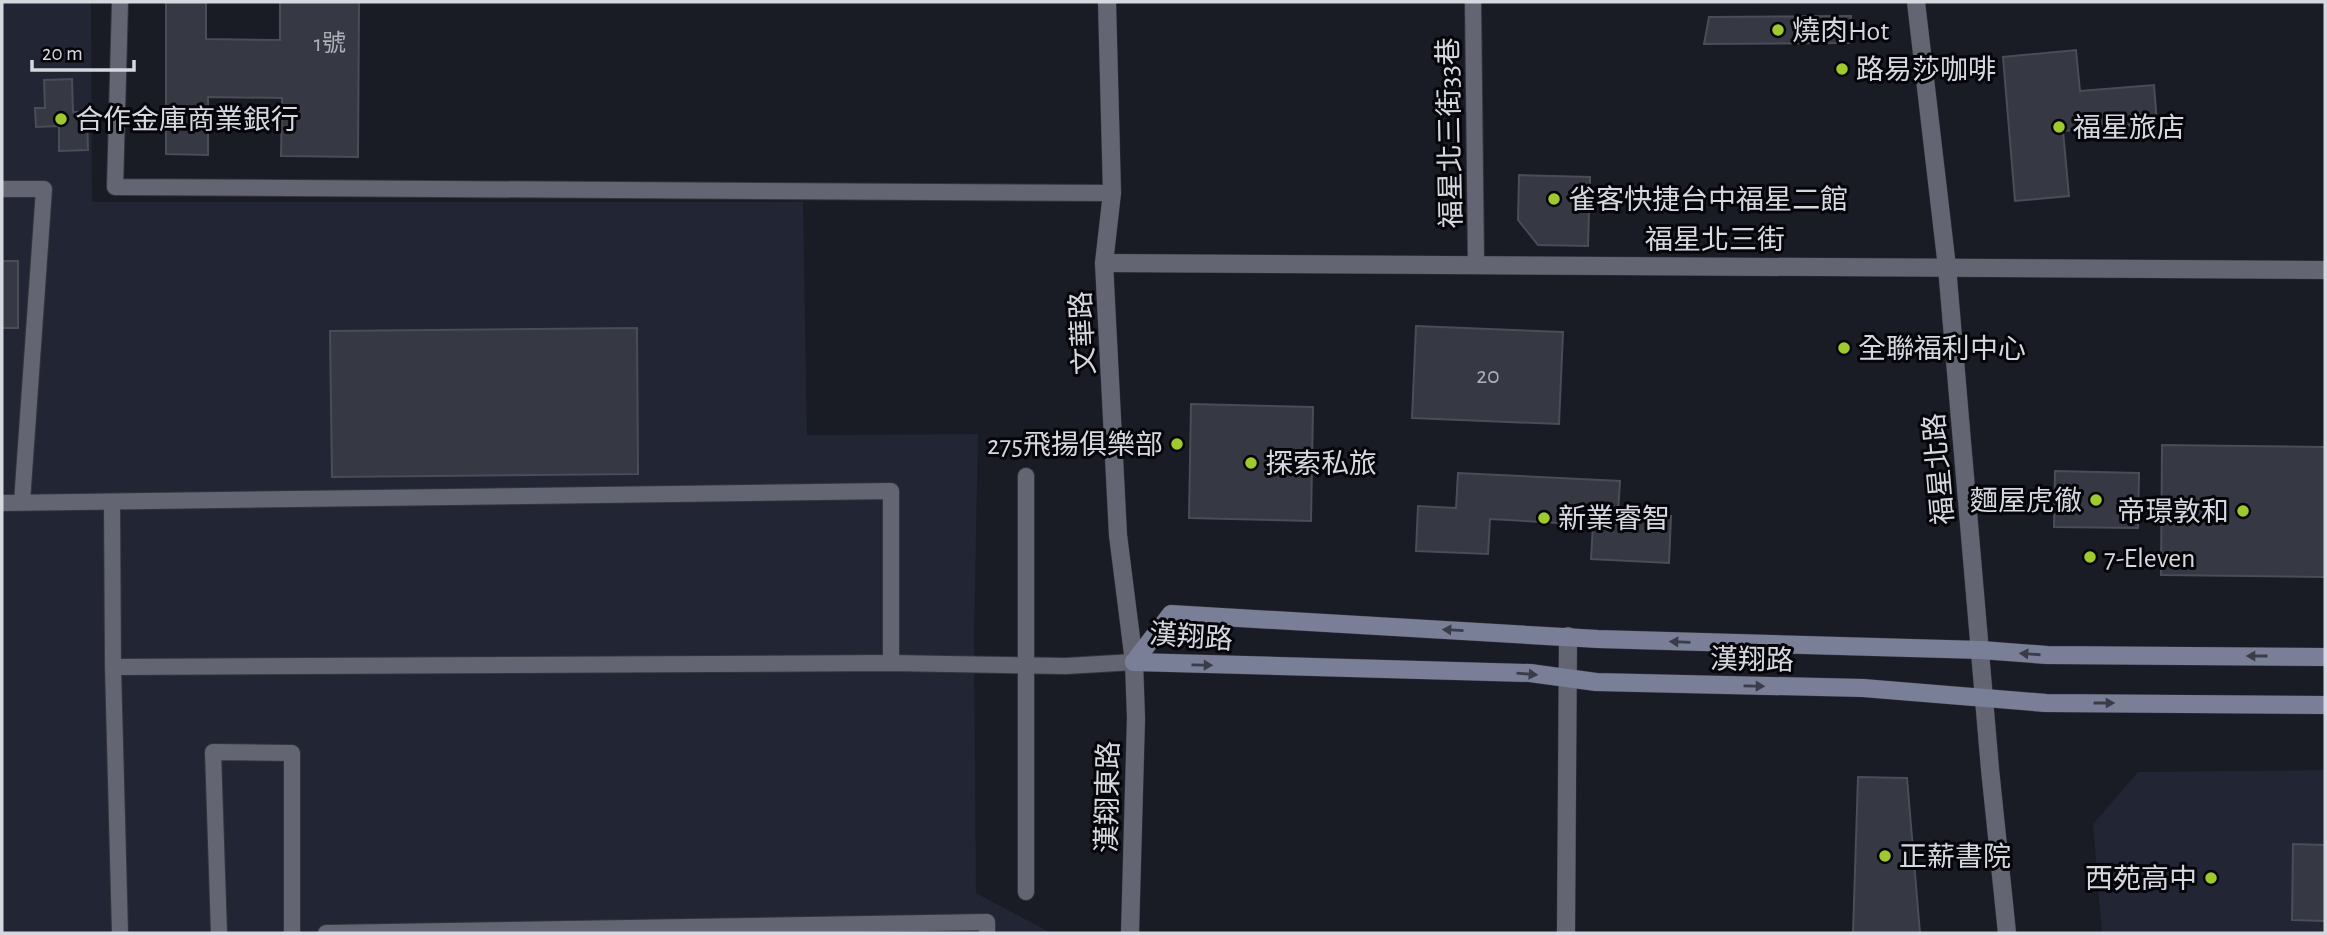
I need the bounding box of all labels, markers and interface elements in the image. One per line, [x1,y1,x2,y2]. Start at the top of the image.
place label: 燒肉Hot [1792,16,1889,46]
marker: 燒肉Hot [1770,22,1786,38]
scale bar [32,28,133,72]
house number: 1號 [314,30,346,56]
street label: 福星北三街33巷 [1433,37,1467,229]
text: 20 m [42,43,83,64]
place label: 路易莎咖啡 [1856,55,1996,85]
marker: 路易莎咖啡 [1834,61,1850,77]
place label: 合作金庫商業銀行 [75,105,299,135]
marker: 合作金庫商業銀行 [53,111,69,127]
place label: 福星旅店 [2073,113,2185,143]
marker: 福星旅店 [2051,119,2067,135]
place label: 雀客快捷台中福星二館 [1568,185,1848,215]
marker: 雀客快捷台中福星二館 [1546,191,1562,207]
street label: 福星北三街 [1645,225,1785,255]
street label: 文華路 [1066,290,1100,376]
place label: 全聯福利中心 [1858,334,2026,364]
marker: 全聯福利中心 [1836,340,1852,356]
house number: 20 [1476,364,1500,388]
street label: 福星北路 [1919,412,1959,526]
place label: 275飛揚俱樂部 [987,430,1163,460]
marker: 275飛揚俱樂部 [1169,436,1185,452]
place label: 探索私旅 [1265,449,1377,479]
marker: 探索私旅 [1243,455,1259,471]
place label: 麵屋虎徹 [1970,486,2082,516]
marker: 麵屋虎徹 [2088,492,2104,508]
place label: 帝璟敦和 [2117,497,2229,527]
marker: 帝璟敦和 [2235,503,2251,519]
place label: 新業睿智 [1558,504,1670,534]
marker: 新業睿智 [1536,510,1552,526]
place label: 7-Eleven [2104,545,2196,573]
marker: 7-Eleven [2082,549,2098,565]
street label: 漢翔路 [1148,619,1234,655]
one-way arrow [1441,625,1463,636]
one-way arrow [1669,636,1691,647]
street label: 漢翔路 [1710,644,1794,676]
one-way arrow [2018,648,2040,659]
one-way arrow [2246,650,2268,662]
one-way arrow [1191,659,1213,671]
one-way arrow [1517,669,1539,680]
one-way arrow [1743,680,1765,691]
one-way arrow [2093,697,2115,709]
street label: 漢翔東路 [1092,741,1124,853]
place label: 正薪書院 [1899,842,2011,872]
marker: 正薪書院 [1877,848,1893,864]
place label: 西苑高中 [2085,864,2197,894]
marker: 西苑高中 [2203,870,2219,886]

